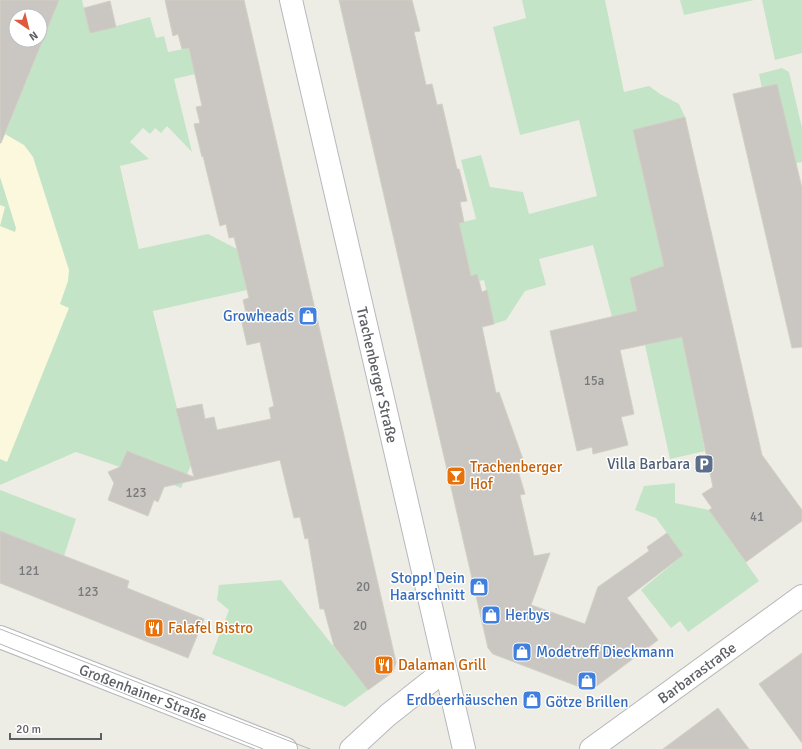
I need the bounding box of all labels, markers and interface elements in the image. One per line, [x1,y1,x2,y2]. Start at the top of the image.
north arrow [8,8,48,48]
text: N [27,28,40,43]
shop icon: Growheads [297,305,319,327]
street label: Trachenberger Straße [353,305,401,445]
place label: Growheads [223,307,294,325]
house number: 15a [584,373,604,389]
parking icon: Villa Barbara [693,453,715,475]
place label: Villa Barbara [607,455,690,473]
place label: Trachenberger Hof [470,458,563,493]
bar icon: Trachenberger Hof [445,465,467,487]
house number: 123 [125,485,147,501]
house number: 41 [750,509,764,525]
house number: 121 [18,563,40,579]
place label: Stopp! Dein Haarschnitt [390,569,465,604]
shop icon: Stopp! Dein Haarschnitt [468,576,490,598]
house number: 20 [356,579,370,595]
house number: 123 [77,584,99,600]
shop icon: Herbys [480,604,502,626]
place label: Herbys [505,606,550,624]
restaurant icon: Falafel Bistro [143,617,165,639]
house number: 20 [353,618,367,634]
place label: Falafel Bistro [168,619,253,637]
street label: Barbarastraße [654,639,740,707]
shop icon: Modetreff Dieckmann [511,641,533,663]
place label: Modetreff Dieckmann [536,643,674,661]
restaurant icon: Dalaman Grill [373,654,395,676]
place label: Dalaman Grill [398,656,486,674]
street label: Großenhainer Straße [76,660,210,726]
shop icon: Götze Brillen [576,670,598,692]
shop icon: Erdbeerhäuschen [521,689,543,711]
place label: Erdbeerhäuschen [406,691,518,709]
place label: Götze Brillen [546,693,628,711]
scale bar [10,715,101,741]
text: 20 m [16,722,41,737]

